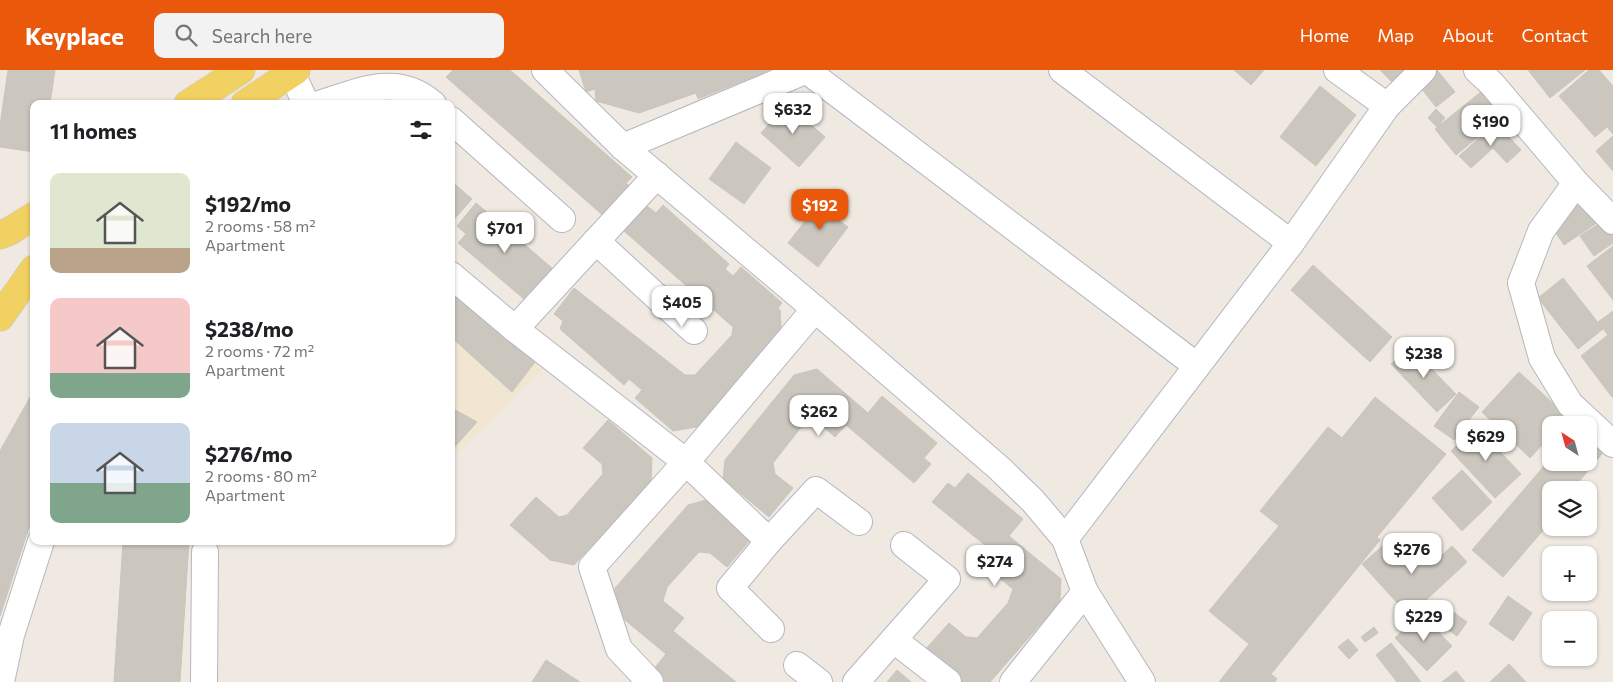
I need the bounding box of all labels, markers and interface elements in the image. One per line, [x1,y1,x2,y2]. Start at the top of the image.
search box [154,13,504,58]
text: Keyplace [25,21,124,50]
icon: search [172,21,200,49]
text: Search here [212,24,312,47]
text: Home [1300,24,1349,46]
text: Map [1377,24,1414,46]
text: About [1442,24,1494,46]
text: Contact [1522,24,1588,46]
pin: $632 [763,92,823,135]
text: $632 [774,99,812,118]
pin: $190 [1461,104,1521,147]
text: $190 [1473,111,1509,130]
icon: filters [407,116,435,144]
text: 11 homes [50,118,137,143]
pin: $192 [790,189,850,231]
text: $192/mo [205,191,291,216]
icon: home [90,193,150,253]
text: $192 [802,195,838,214]
pin: $701 [475,212,535,254]
text: 2 rooms · 58 m² [205,216,316,235]
text: $701 [487,218,523,237]
text: Apartment [205,235,285,254]
pin: $405 [652,286,712,328]
text: $405 [663,292,701,311]
text: $238/mo [205,316,294,341]
icon: home [90,318,150,378]
pin: $238 [1394,336,1454,379]
text: 2 rooms · 72 m² [205,341,314,360]
text: $238 [1405,343,1443,362]
text: Apartment [205,360,285,379]
pin: $262 [789,394,849,437]
text: $262 [800,401,838,420]
north arrow [1542,416,1598,471]
map controls [1542,416,1597,666]
pin: $629 [1456,420,1516,462]
text: $629 [1467,426,1505,445]
text: $276/mo [205,441,293,466]
icon: home [90,443,150,503]
text: 2 rooms · 80 m² [205,466,317,485]
button: layers [1542,481,1597,536]
text: Apartment [205,485,285,504]
pin: $276 [1382,532,1442,575]
text: $276 [1394,539,1430,558]
pin: $274 [965,544,1025,587]
button: + [1542,546,1597,601]
text: $274 [977,551,1013,570]
pin: $229 [1394,600,1454,642]
text: $229 [1405,606,1443,625]
button: − [1542,611,1597,666]

